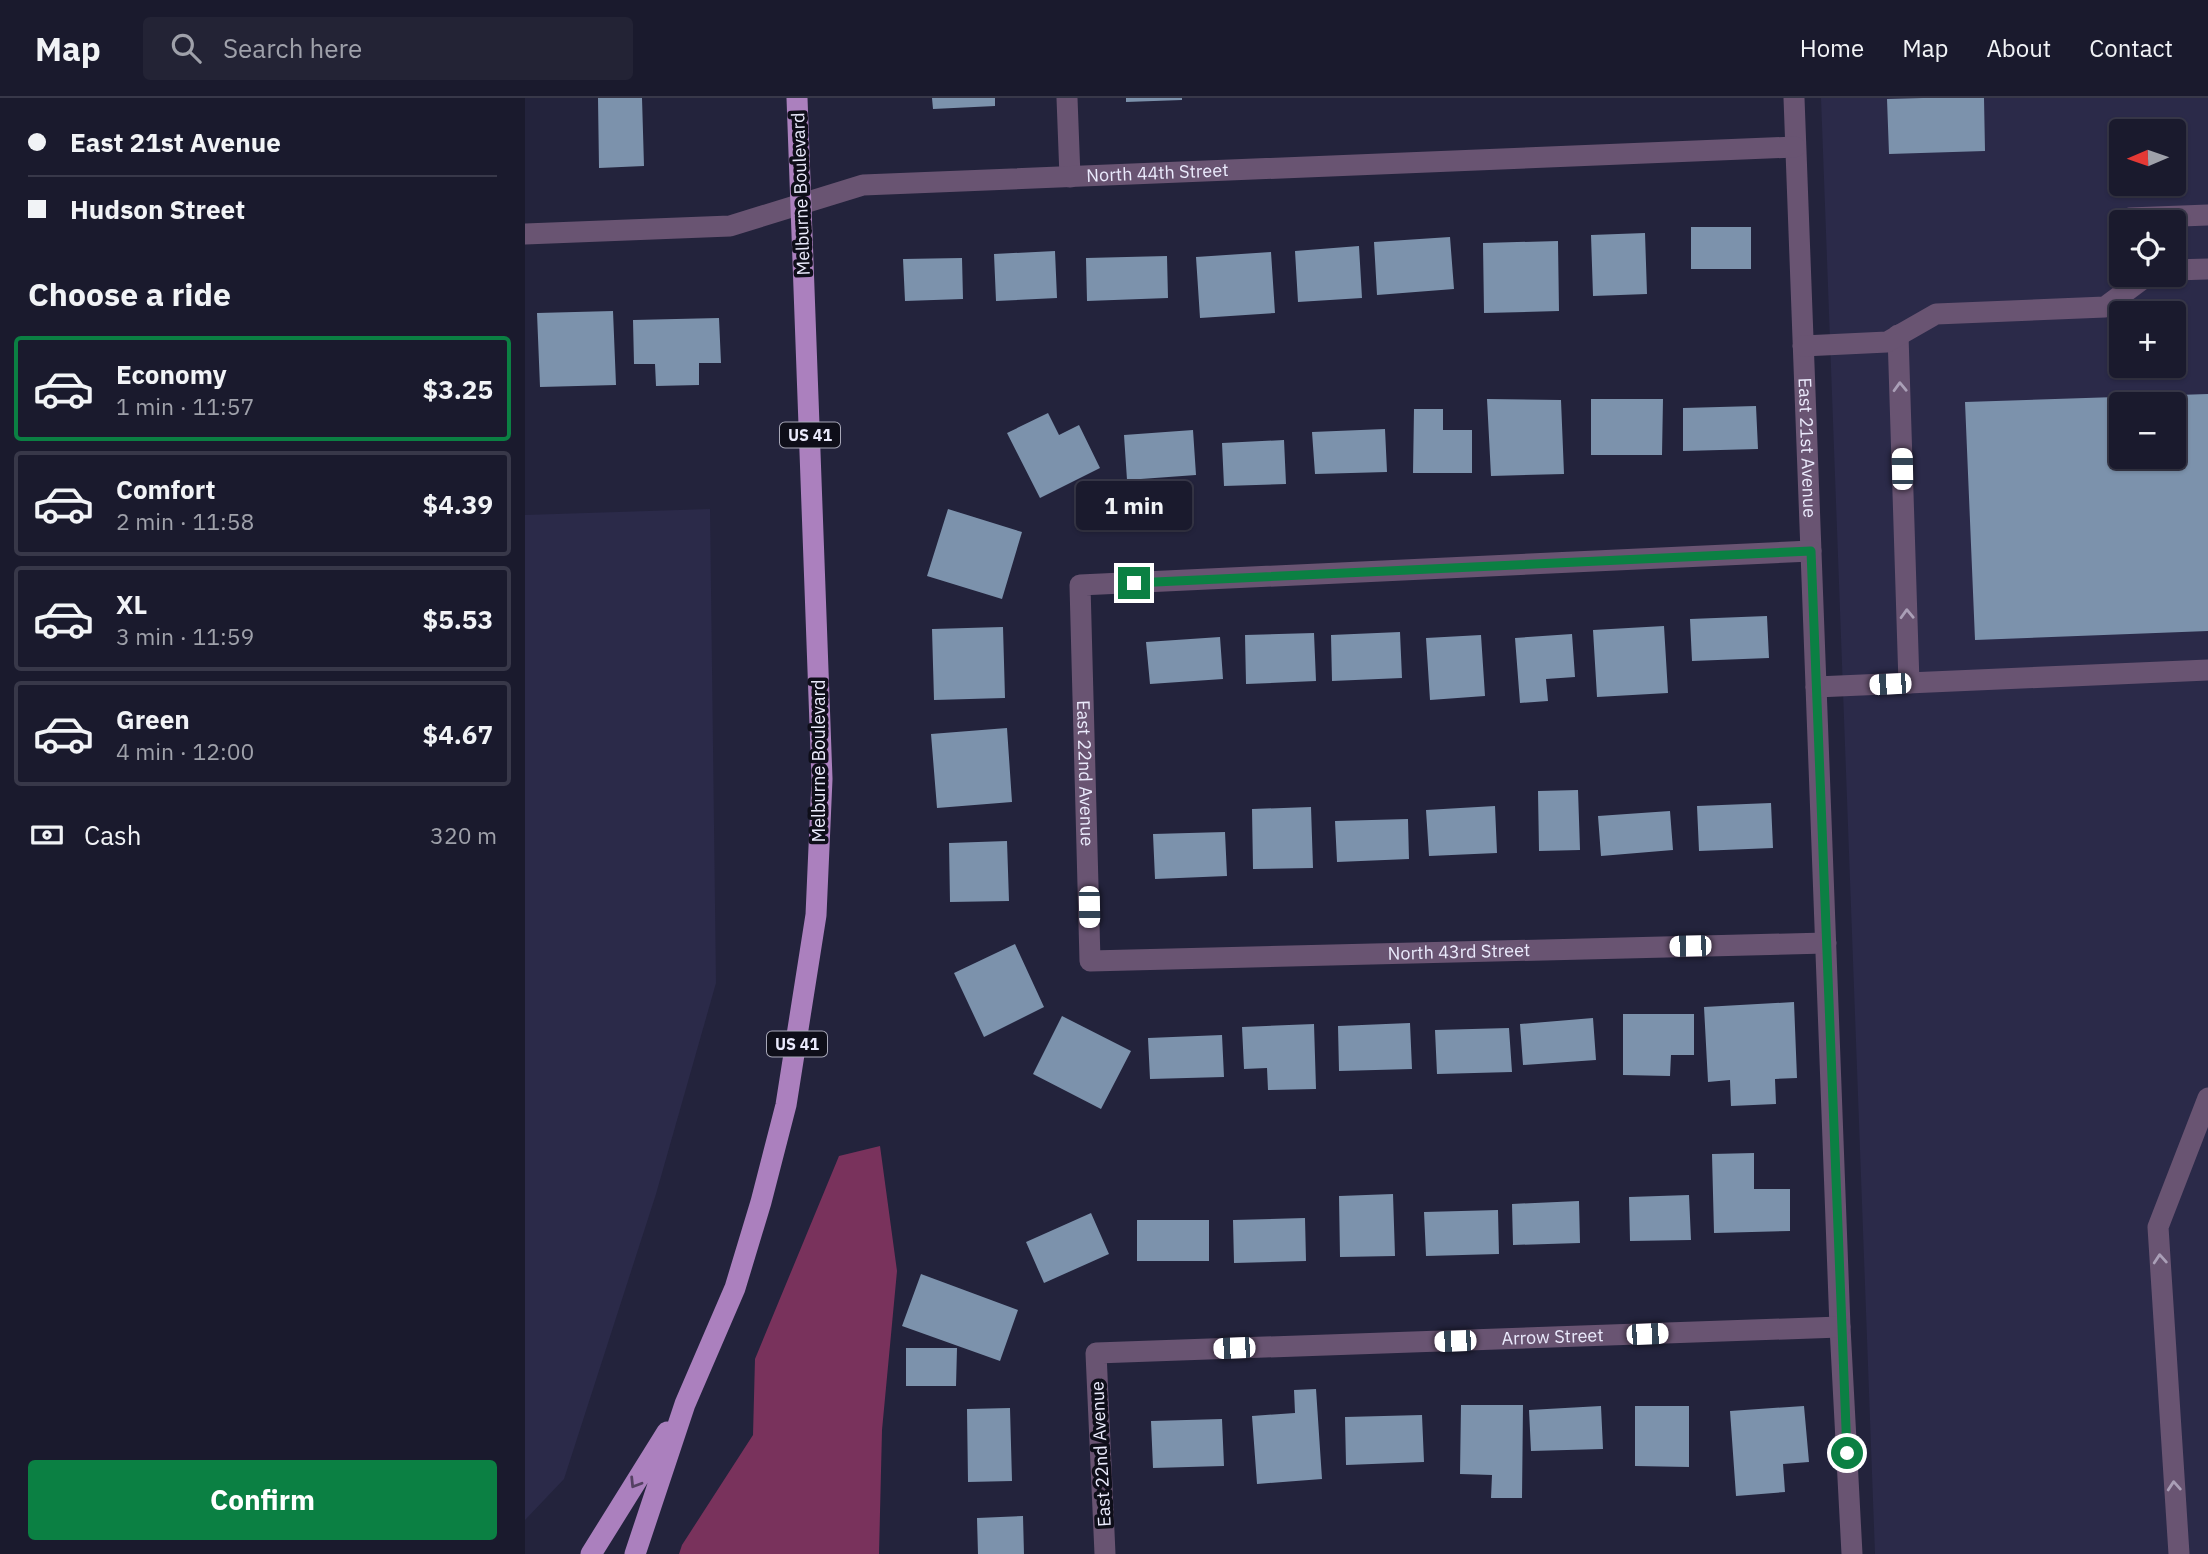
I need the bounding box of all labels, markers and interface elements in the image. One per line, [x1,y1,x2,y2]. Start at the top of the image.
search box [143,17,633,80]
text: Map [35,27,101,70]
icon: search [167,29,205,67]
text: Search here [223,31,362,65]
text: Home [1800,32,1864,64]
text: Map [1902,32,1948,64]
text: About [1986,32,2051,64]
text: Contact [2089,32,2173,64]
street label: Melburne Boulevard [786,112,815,276]
north arrow [2109,119,2186,196]
map controls [2109,119,2186,469]
text: East 21st Avenue [70,125,281,159]
street label: North 44th Street [1086,158,1229,187]
text: Hudson Street [70,192,245,226]
button: locate [2109,210,2186,287]
text: Choose a ride [28,273,231,315]
button: + [2109,301,2186,378]
icon: car [32,357,95,420]
text: Economy [116,357,227,391]
text: $3.25 [423,372,493,406]
street label: East 21st Avenue [1793,377,1822,518]
one-way arrow [1892,381,1907,392]
text: 1 min · 11:57 [116,391,254,421]
button: − [2109,392,2186,469]
road number: US 41 [780,422,840,448]
car [1892,448,1913,490]
icon: car [32,472,95,535]
text: Comfort [116,472,215,506]
callout: 1 min [1076,482,1192,531]
text: $4.39 [423,487,493,521]
text: 1 min [1104,490,1164,520]
text: 2 min · 11:58 [116,506,254,536]
route end [1118,567,1150,599]
icon: car [32,587,95,650]
text: XL [116,587,147,621]
text: $5.53 [423,602,493,636]
one-way arrow [1899,609,1914,620]
text: 3 min · 11:59 [116,621,254,651]
car [1869,672,1912,696]
street label: Melburne Boulevard [807,680,830,842]
street label: East 22nd Avenue [1072,700,1099,847]
icon: car [32,702,95,765]
text: Green [116,702,190,736]
text: $4.67 [423,717,493,751]
text: 4 min · 12:00 [116,736,254,766]
icon: cash [28,816,66,854]
text: Cash [84,818,141,852]
text: 320 m [430,820,497,850]
car [1079,886,1100,928]
car [1669,935,1712,957]
street label: North 43rd Street [1387,938,1531,965]
road number: US 41 [767,1032,827,1056]
one-way arrow [2153,1253,2168,1264]
street label: Arrow Street [1501,1323,1604,1350]
car [1626,1323,1669,1345]
car [1434,1330,1477,1352]
car [1213,1337,1256,1359]
street label: East 22nd Avenue [1085,1380,1116,1527]
route start [1831,1437,1863,1469]
button: Confirm [28,1460,497,1540]
one-way arrow [631,1475,644,1488]
one-way arrow [2167,1480,2182,1491]

